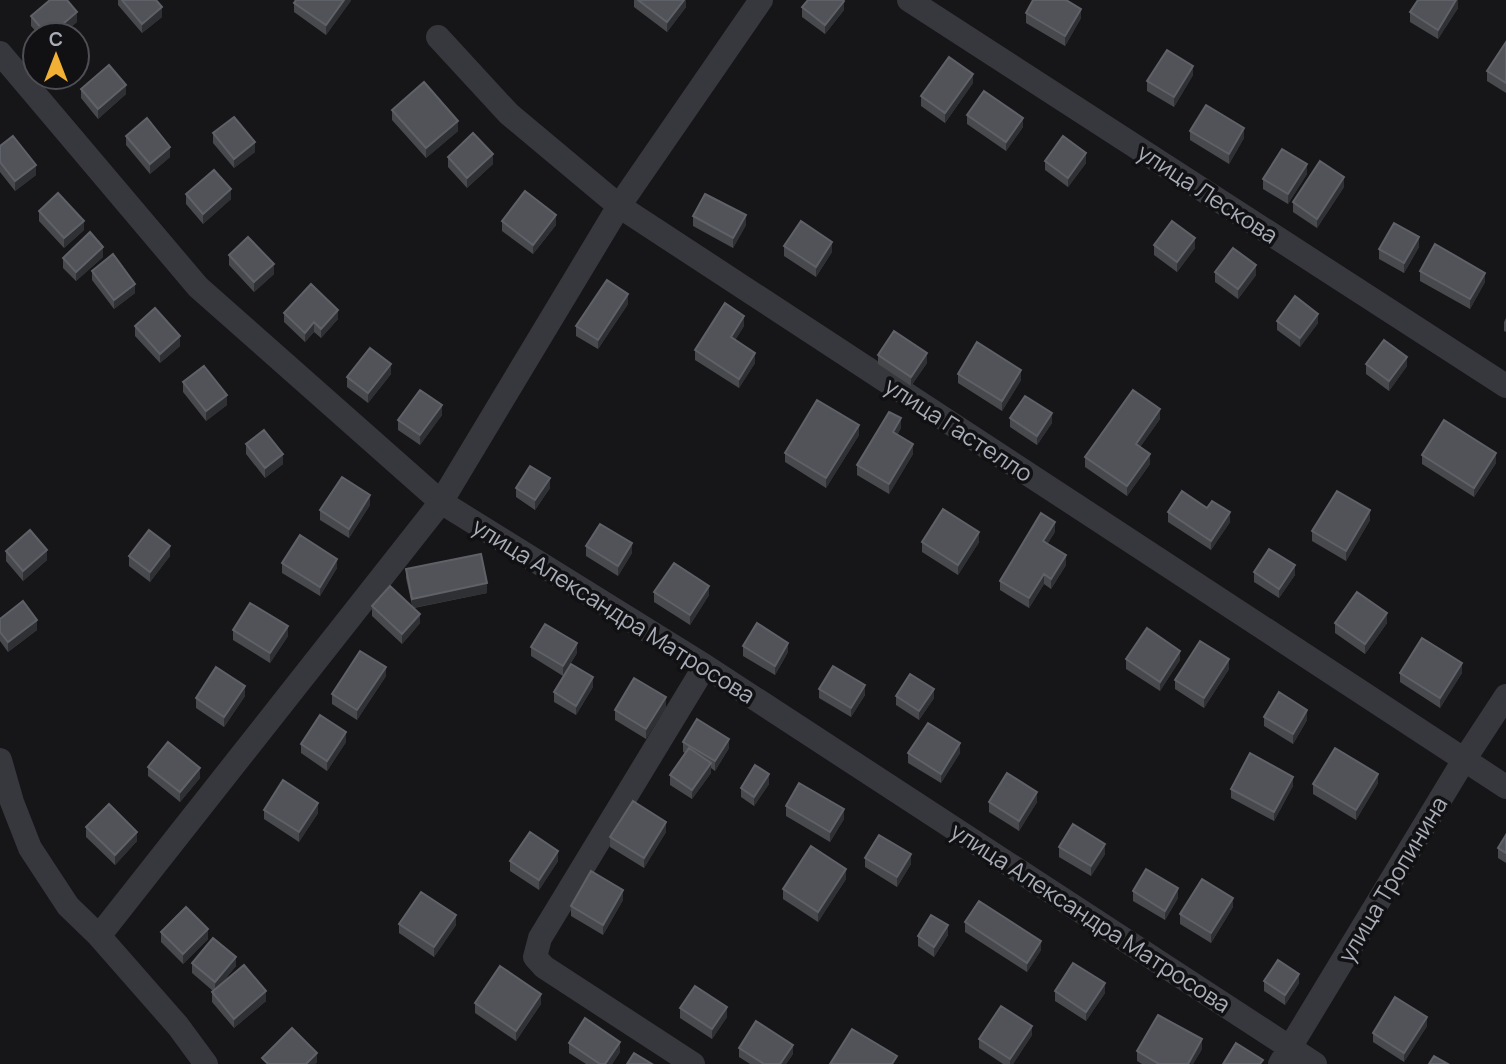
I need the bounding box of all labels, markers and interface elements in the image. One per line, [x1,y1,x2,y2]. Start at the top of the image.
north arrow [21,21,91,91]
text: С [49,26,63,52]
street label: улица Лескова [1131,136,1285,250]
street label: улица Гастелло [879,369,1039,489]
street label: улица Александра Матросова [467,510,761,710]
street label: улица Тропинина [1330,790,1454,968]
street label: улица Александра Матросова [945,814,1237,1020]

